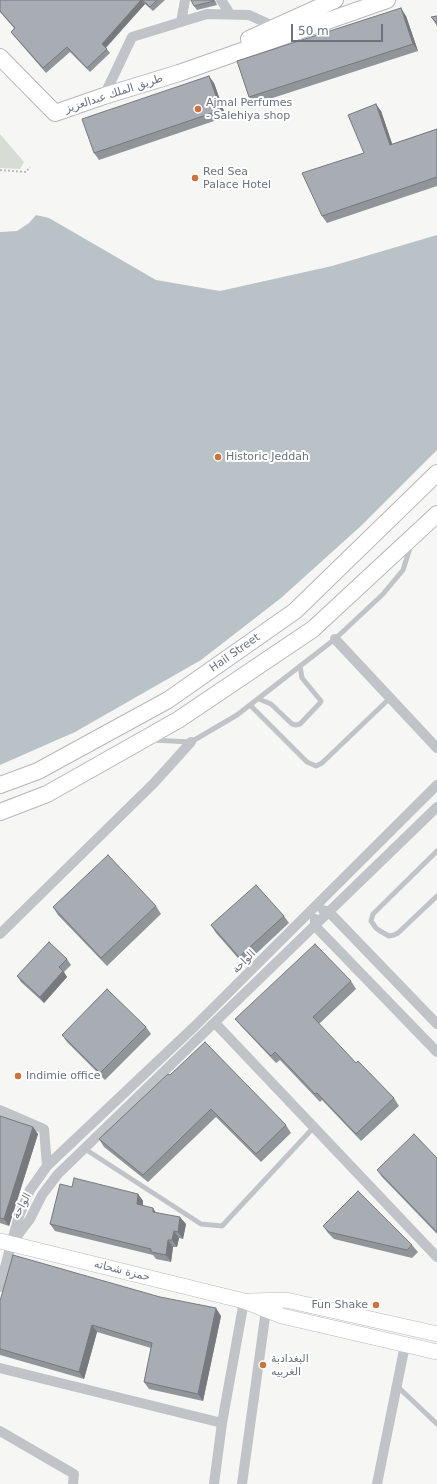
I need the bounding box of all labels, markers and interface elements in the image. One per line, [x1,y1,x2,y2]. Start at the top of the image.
scale bar [293,16,385,42]
text: 50 m [298,24,329,38]
street label: طريق الملك عبدالعزيز [63,72,165,116]
place label: Ajmal Perfumes - Salehiya shop [206,96,292,122]
marker: Ajmal Perfumes - Salehiya shop [193,104,203,114]
place label: Red Sea Palace Hotel [203,165,271,191]
marker: Red Sea Palace Hotel [190,173,200,183]
place label: Historic Jeddah [226,450,309,464]
marker: Historic Jeddah [213,452,223,462]
street label: Hail Street [207,631,263,675]
street label: الواحة [229,947,259,977]
place label: Indimie office [26,1069,100,1083]
marker: Indimie office [13,1071,23,1081]
street label: الواحة [9,1191,35,1221]
street label: حمزة شحاته [93,1258,151,1284]
place label: Fun Shake [311,1298,368,1312]
marker: Fun Shake [371,1300,381,1310]
place label: البغدادبة الغربيه [271,1352,309,1378]
marker: البغدادبة الغربيه [258,1360,268,1370]

